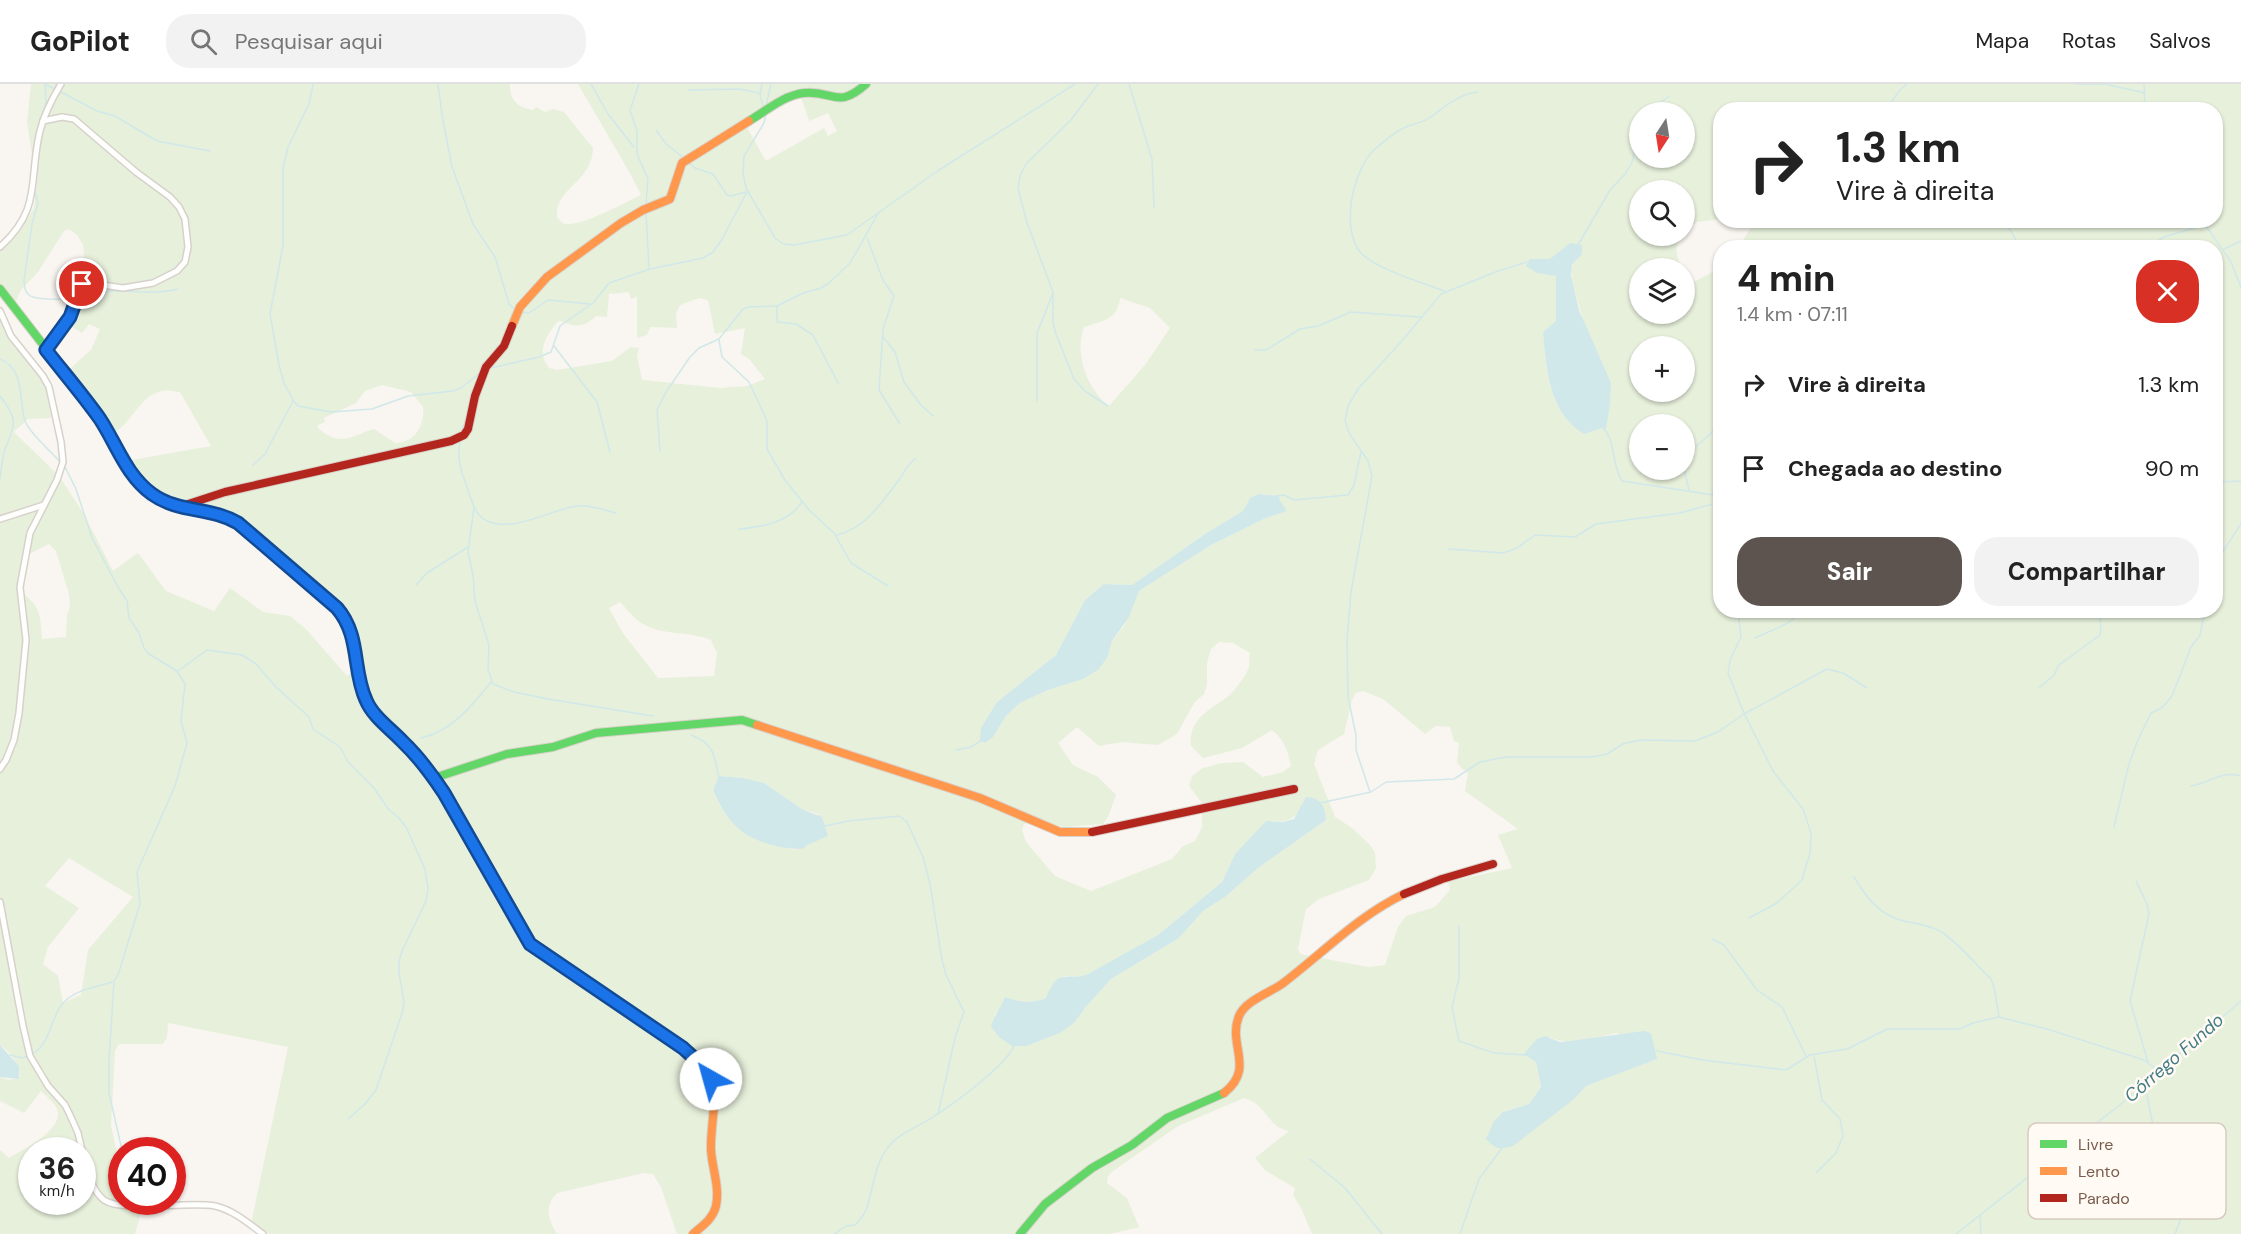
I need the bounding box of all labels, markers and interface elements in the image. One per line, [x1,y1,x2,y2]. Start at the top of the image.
search box [166,14,586,68]
text: GoPilot [30,23,130,60]
icon: search [187,25,220,58]
text: Pesquisar aqui [235,27,383,56]
text: Mapa [1975,27,2029,55]
text: Rotas [2062,27,2116,55]
text: Salvos [2149,27,2211,55]
north arrow [1629,102,1695,168]
map controls [1629,102,1695,480]
text: 1.3 km [1836,120,1961,175]
icon: right [1737,126,1815,204]
text: Vire à direita [1836,173,1994,208]
button: search [1629,180,1695,246]
text: 4 min [1737,255,1835,302]
pin [56,258,107,309]
button: layers [1629,258,1695,324]
button: close [2136,260,2199,323]
icon: arrive [65,267,98,300]
text: 1.4 km · 07:11 [1737,301,1848,327]
button: + [1629,336,1695,402]
icon: right [1737,368,1770,401]
text: Vire à direita [1788,370,1926,399]
text: 1.3 km [2138,370,2199,399]
button: − [1629,414,1695,480]
icon: arrive [1737,452,1770,485]
text: Chegada ao destino [1788,454,2002,483]
text: 90 m [2145,454,2199,483]
button: Sair [1737,537,1962,606]
button: Compartilhar [1974,537,2199,606]
water label: Córrego Fundo [2119,1008,2229,1108]
position arrow [679,1047,743,1111]
legend [2028,1123,2226,1219]
text: Livre [2078,1134,2113,1155]
speed limit sign: 40 [108,1137,186,1215]
text: 36 [38,1149,76,1188]
text: Lento [2078,1161,2120,1182]
text: km/h [39,1181,75,1201]
text: Parado [2078,1188,2130,1209]

